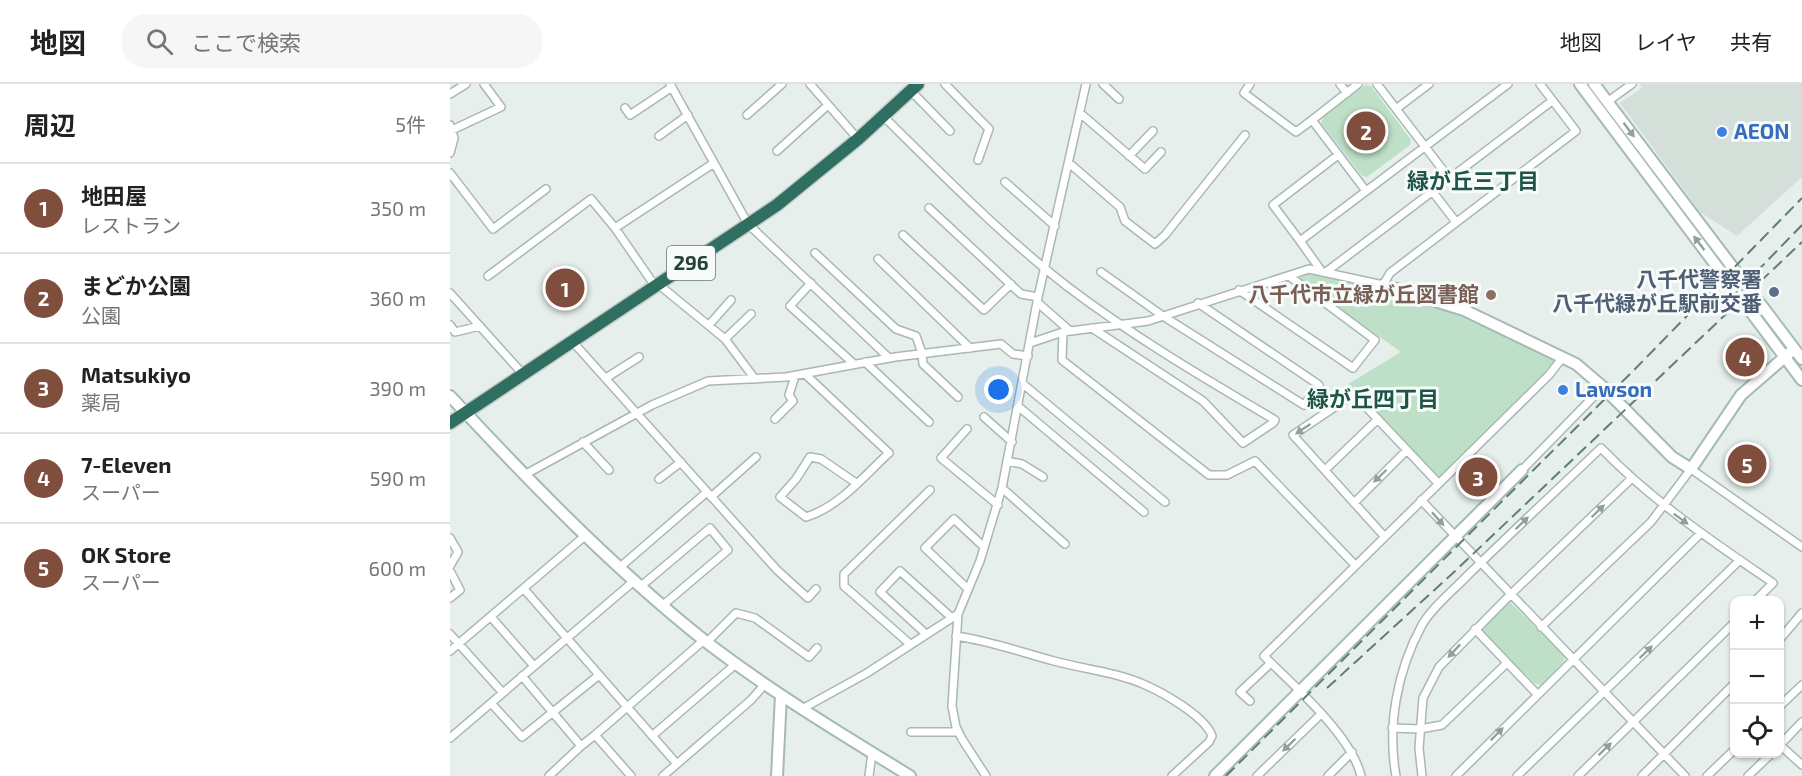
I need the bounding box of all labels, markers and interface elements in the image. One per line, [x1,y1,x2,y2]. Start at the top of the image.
search box [122,14,542,68]
text: 地図 [30,25,86,59]
icon: search [143,25,176,58]
text: ここで検索 [191,29,301,55]
text: 地図 [1560,29,1602,54]
text: レイヤ [1635,29,1697,54]
text: 共有 [1730,29,1772,54]
pin: 2 [1346,108,1386,154]
text: 周辺 [24,109,76,140]
text: 5件 [395,112,426,136]
place label: AEON [1734,118,1789,143]
one-way arrow [1623,123,1635,138]
marker: AEON [1715,125,1729,139]
district label: 緑が丘三丁目 [1407,167,1539,193]
text: 地田屋 [81,182,147,208]
text: 1 [39,196,48,220]
text: 350 m [370,196,426,220]
text: レストラン [81,213,181,237]
one-way arrow [1694,235,1706,250]
road number: 296 [667,246,715,280]
pin: 1 [546,266,584,310]
place label: 八千代警察署 八千代緑が丘駅前交番 [1552,266,1762,315]
text: まどか公園 [81,272,191,298]
place label: 八千代市立緑が丘図書館 [1248,281,1479,306]
marker: 八千代警察署 八千代緑が丘駅前交番 [1767,285,1781,299]
text: 2 [38,286,49,310]
text: 360 m [369,286,426,310]
marker: 八千代市立緑が丘図書館 [1484,288,1498,302]
text: 公園 [81,303,121,327]
pin: 4 [1726,334,1764,380]
text: Matsukiyo [81,361,191,387]
your location [984,375,1013,404]
text: 3 [38,376,49,400]
text: 390 m [369,376,426,400]
place label: Lawson [1575,376,1652,401]
marker: Lawson [1556,383,1570,397]
district label: 緑が丘四丁目 [1307,385,1439,411]
text: 薬局 [81,390,121,414]
one-way arrow [1295,423,1311,435]
pin: 5 [1728,442,1766,487]
text: 7-Eleven [81,451,171,477]
pin: 3 [1458,454,1498,500]
text: 4 [37,466,50,490]
text: 590 m [370,466,426,490]
one-way arrow [1374,469,1388,483]
text: スーパー [81,480,161,504]
one-way arrow [1590,504,1604,518]
one-way arrow [1431,511,1445,526]
one-way arrow [1673,513,1689,525]
one-way arrow [1515,516,1530,530]
text: OK Store [81,541,171,567]
text: 5 [38,556,49,580]
text: 600 m [368,556,426,580]
text: スーパー [81,570,161,594]
map controls [1730,596,1784,758]
button: + [1730,596,1784,650]
one-way arrow [1447,644,1461,659]
one-way arrow [1638,645,1652,659]
button: − [1730,650,1784,704]
button: locate [1730,704,1784,758]
one-way arrow [1489,728,1503,742]
one-way arrow [1282,738,1296,752]
one-way arrow [1598,743,1612,757]

